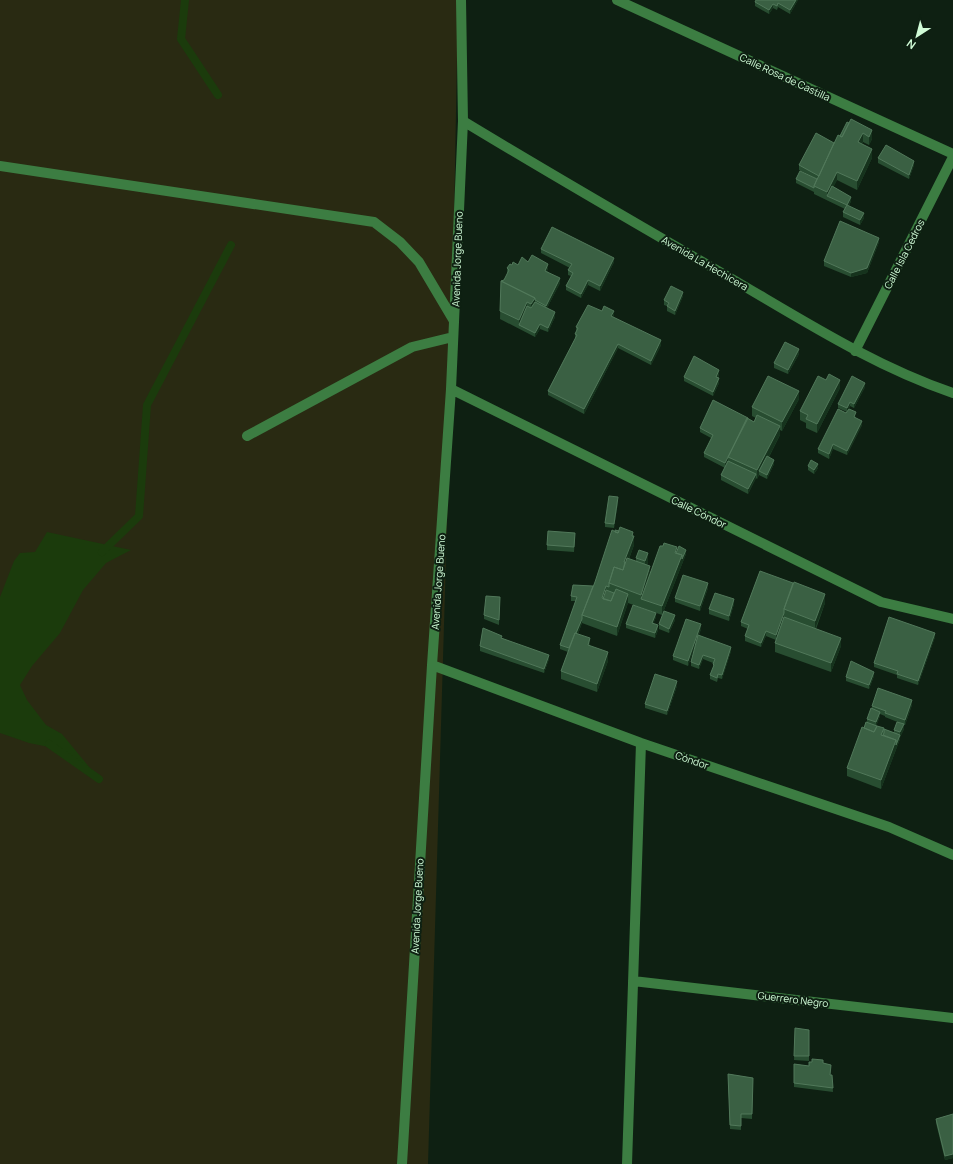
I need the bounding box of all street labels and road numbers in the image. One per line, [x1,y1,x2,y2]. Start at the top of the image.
street label: Calle Rosa de Castilla [737,50,833,104]
street label: Avenida Jorge Bueno [448,211,466,307]
street label: Calle Isla Cedros [880,217,928,291]
street label: Avenida La Hechicera [659,233,751,293]
street label: Calle Cóndor [669,493,729,532]
street label: Avenida Jorge Bueno [428,534,448,630]
street label: Cóndor [673,748,711,772]
street label: Avenida Jorge Bueno [408,858,426,954]
street label: Guerrero Negro [757,988,829,1010]

